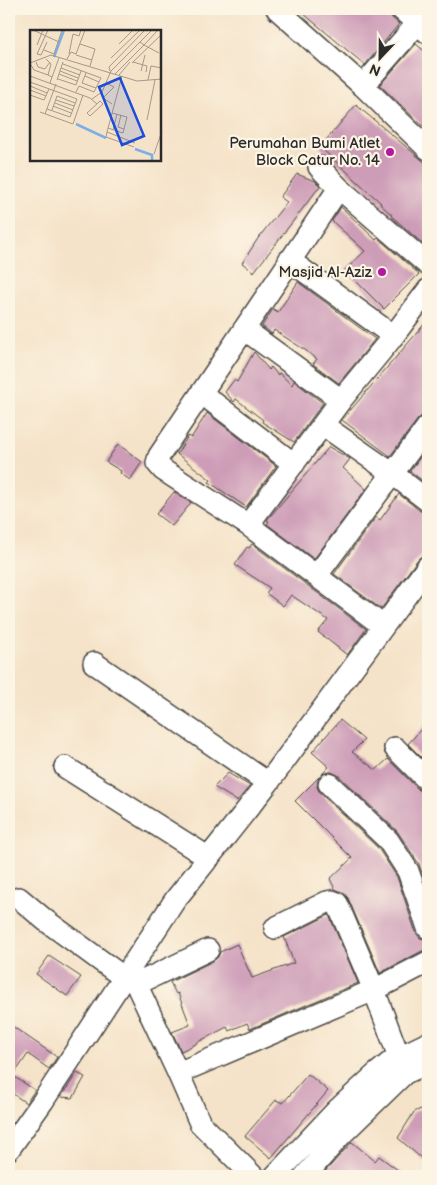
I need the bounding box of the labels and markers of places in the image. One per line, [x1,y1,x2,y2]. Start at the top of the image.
place label: Perumahan Bumi Atlet Block Catur No. 14 [229,134,380,170]
marker: Perumahan Bumi Atlet Block Catur No. 14 [384,146,396,158]
place label: Masjid Al-Aziz [279,263,373,282]
marker: Masjid Al-Aziz [376,266,388,278]

